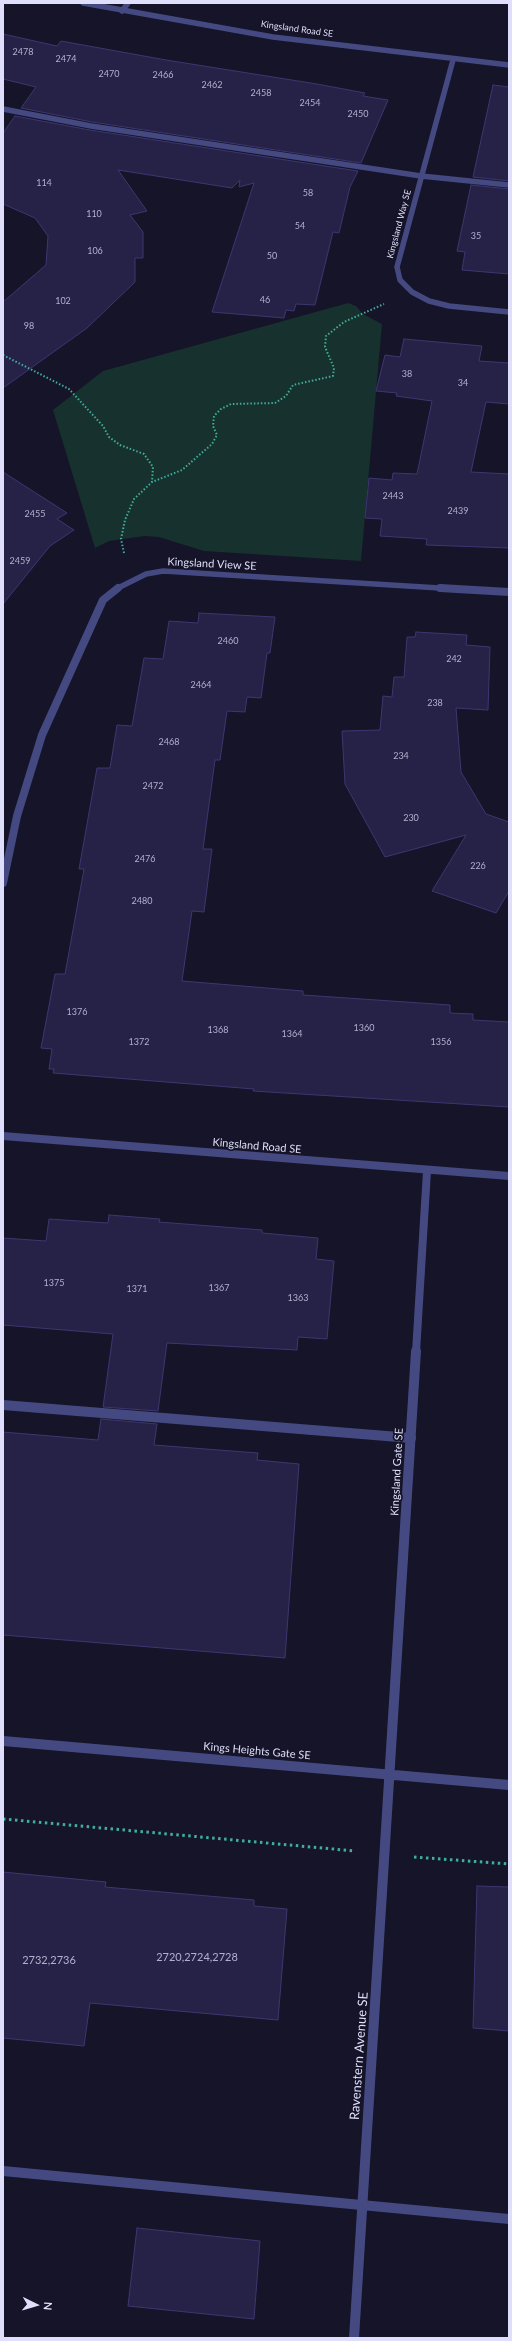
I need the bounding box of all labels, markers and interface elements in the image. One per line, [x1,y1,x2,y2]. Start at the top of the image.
street label: Kingsland Road SE [260,19,334,39]
house number: 2478 [13,47,33,57]
house number: 2474 [56,54,76,64]
house number: 2470 [99,69,119,79]
house number: 2466 [153,70,173,80]
house number: 2462 [202,80,222,90]
house number: 2458 [251,88,271,98]
house number: 2454 [300,98,320,108]
house number: 2450 [348,109,368,119]
house number: 114 [36,178,52,188]
house number: 58 [303,188,313,198]
street label: Kingsland Way SE [385,188,413,260]
house number: 110 [86,209,102,219]
house number: 54 [295,221,305,231]
house number: 35 [471,231,481,241]
house number: 106 [87,246,103,256]
house number: 50 [267,251,277,261]
house number: 46 [260,295,270,305]
house number: 102 [55,296,71,306]
house number: 98 [24,321,34,331]
house number: 38 [402,369,412,379]
house number: 34 [458,378,468,388]
house number: 2443 [383,491,403,501]
house number: 2439 [448,506,468,516]
house number: 2455 [25,509,45,519]
street label: Kingsland View SE [167,555,257,573]
house number: 2459 [10,556,30,566]
house number: 2460 [218,636,238,646]
house number: 242 [446,654,462,664]
house number: 2464 [191,680,211,690]
house number: 238 [427,698,443,708]
house number: 2468 [159,737,179,747]
house number: 234 [393,751,409,761]
house number: 2472 [143,781,163,791]
house number: 230 [403,813,419,823]
house number: 2476 [135,854,155,864]
house number: 226 [470,861,486,871]
house number: 2480 [132,896,152,906]
house number: 1376 [67,1007,87,1017]
house number: 1360 [354,1023,374,1033]
house number: 1368 [208,1025,228,1035]
house number: 1364 [282,1029,302,1039]
house number: 1372 [129,1037,149,1047]
house number: 1356 [431,1037,451,1047]
street label: Kingsland Road SE [212,1136,302,1156]
house number: 1375 [44,1278,64,1288]
house number: 1367 [209,1283,229,1293]
house number: 1371 [127,1284,147,1294]
house number: 1363 [288,1293,308,1303]
street label: Kingsland Gate SE [388,1428,406,1516]
street label: Kings Heights Gate SE [203,1740,311,1762]
house number: 2720,2724,2728 [156,1950,238,1964]
house number: 2732,2736 [22,1953,76,1967]
street label: Ravenstern Avenue SE [347,1991,371,2121]
north arrow [16,2285,56,2325]
text: N [42,2301,55,2311]

